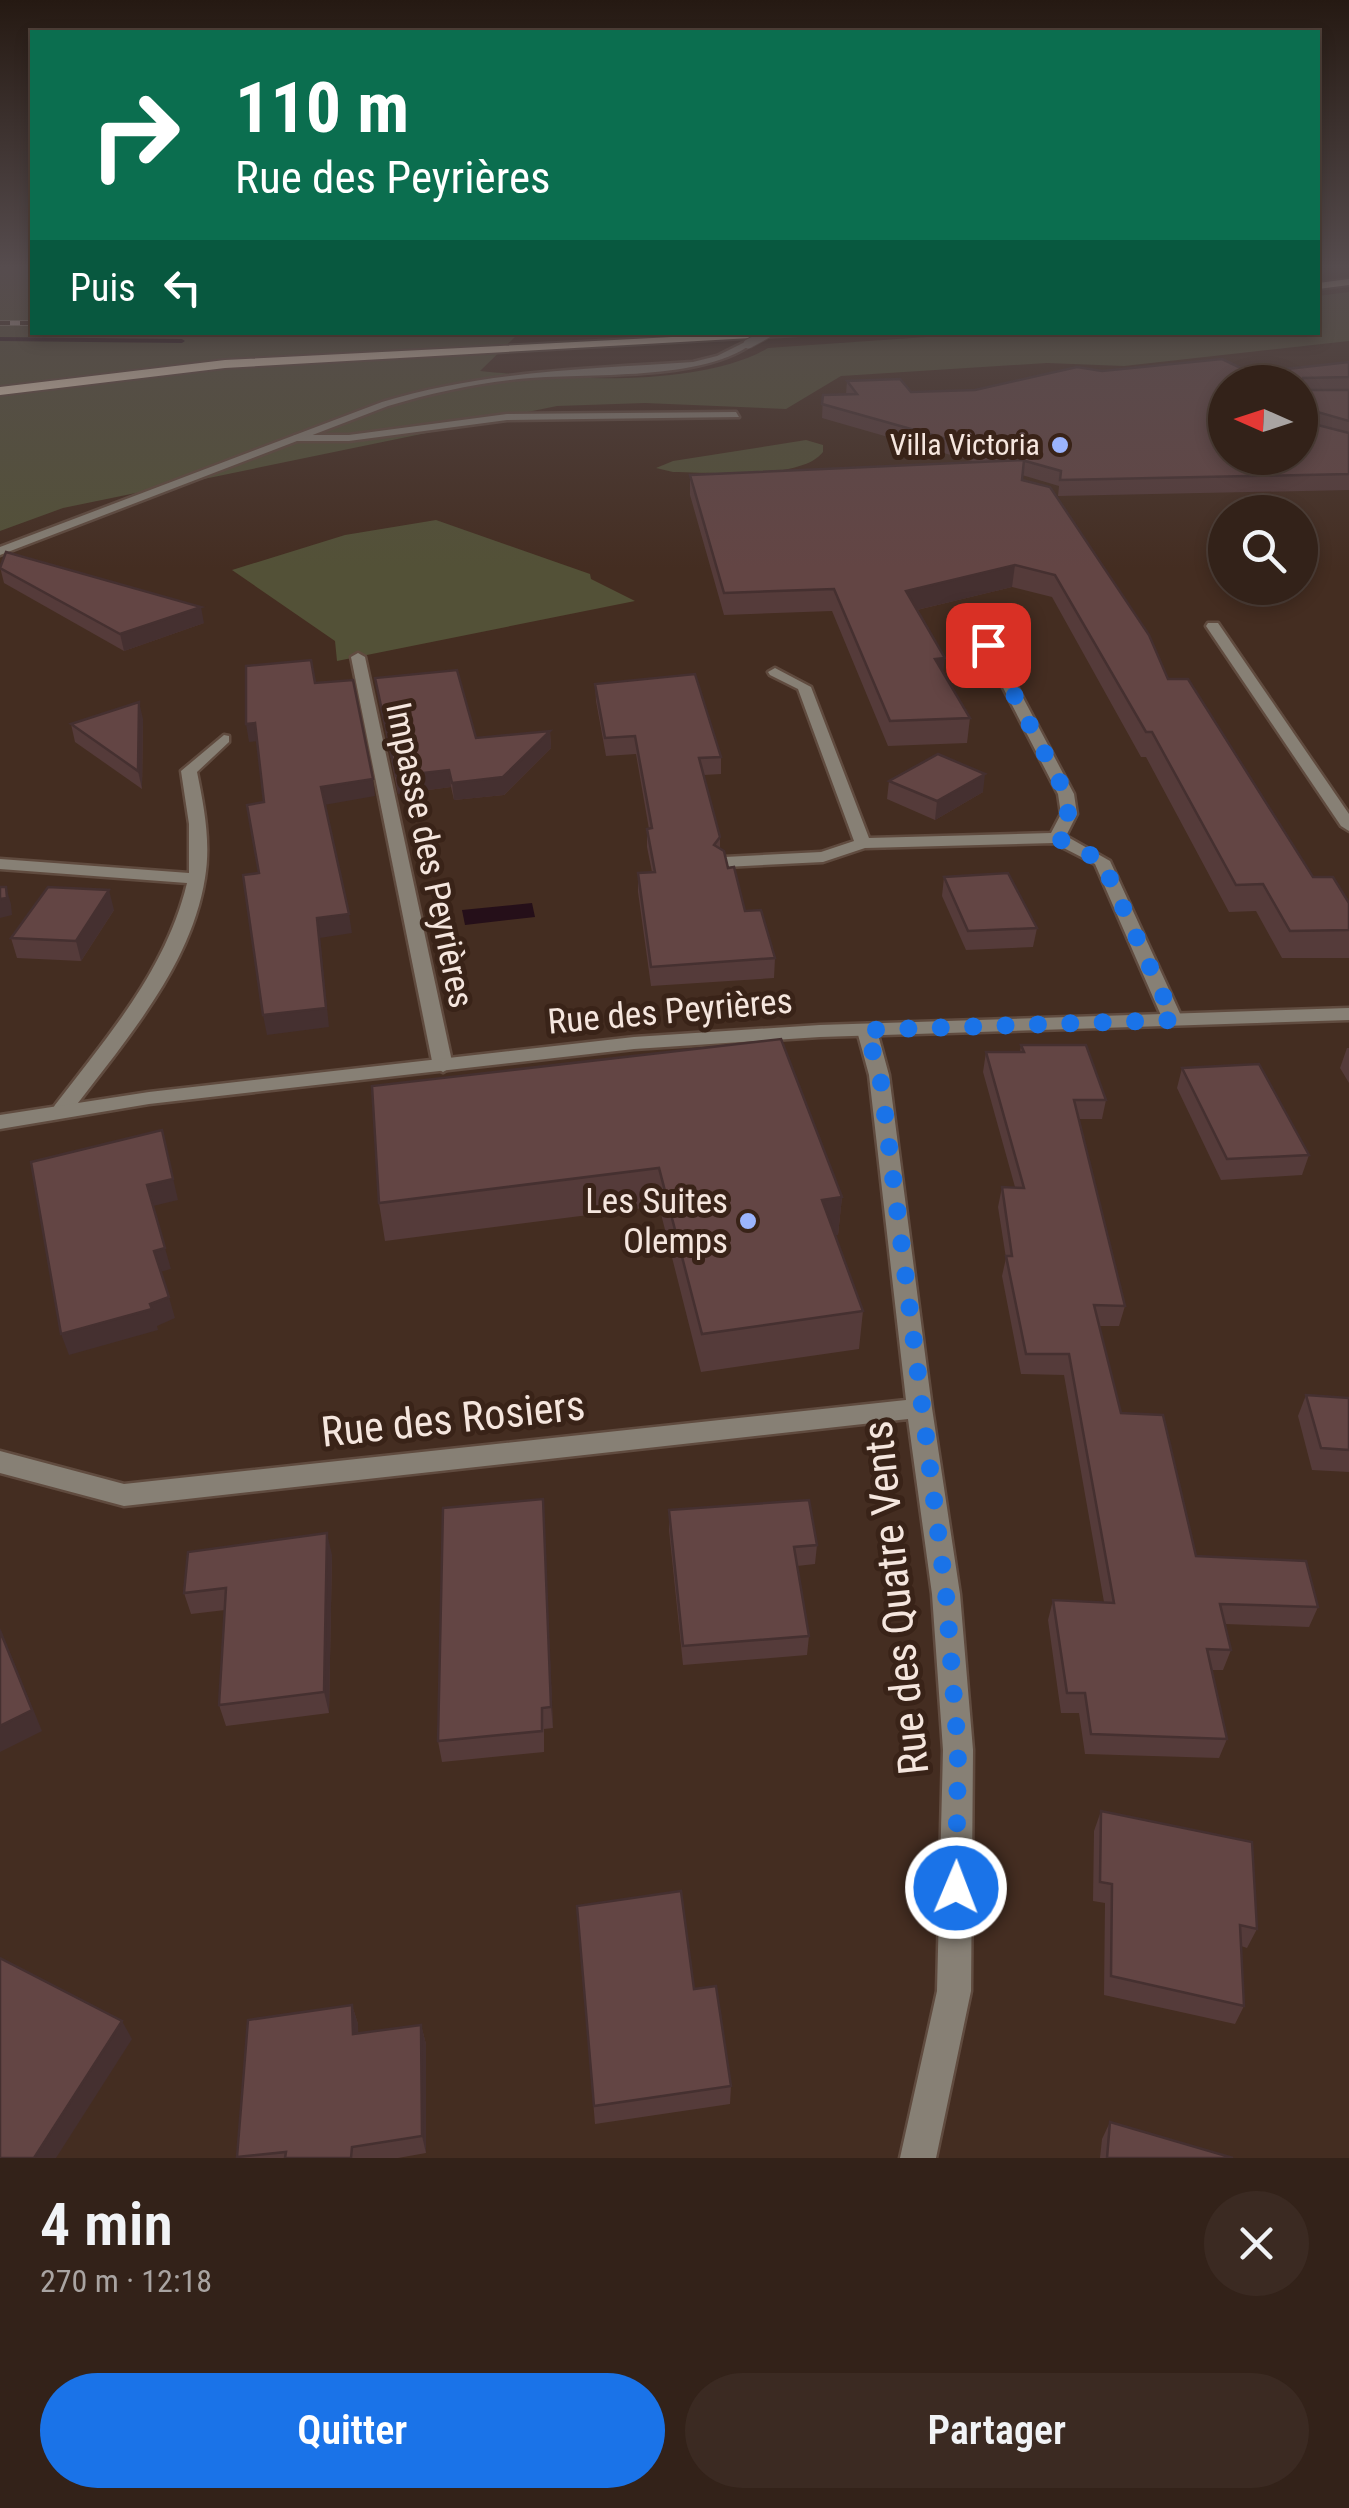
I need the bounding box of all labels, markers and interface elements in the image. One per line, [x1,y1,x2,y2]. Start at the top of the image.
text: 110 m [235,67,409,149]
icon: right [70,70,200,200]
text: Rue des Peyrières [235,151,551,204]
icon: left [155,260,210,315]
text: Puis [70,266,135,310]
north arrow [1208,365,1318,475]
map controls [1208,365,1318,605]
place label: Villa Victoria [890,427,1040,462]
marker: Villa Victoria [1049,434,1071,456]
button: search [1208,495,1318,605]
pin [946,603,1031,688]
icon: arrive [961,618,1016,673]
street label: Impasse des Peyrières [377,699,482,1011]
street label: Rue des Peyrières [546,980,794,1043]
place label: Les Suites Olemps [585,1181,728,1262]
marker: Les Suites Olemps [737,1210,759,1232]
street label: Rue des Rosiers [319,1380,587,1457]
street label: Rue des Quatre Vents [853,1419,938,1777]
position arrow [904,1836,1008,1940]
text: 4 min [40,2189,173,2260]
button: close [1204,2191,1309,2296]
text: 270 m · 12:18 [40,2262,212,2300]
button: Quitter [40,2373,665,2488]
button: Partager [685,2373,1309,2488]

